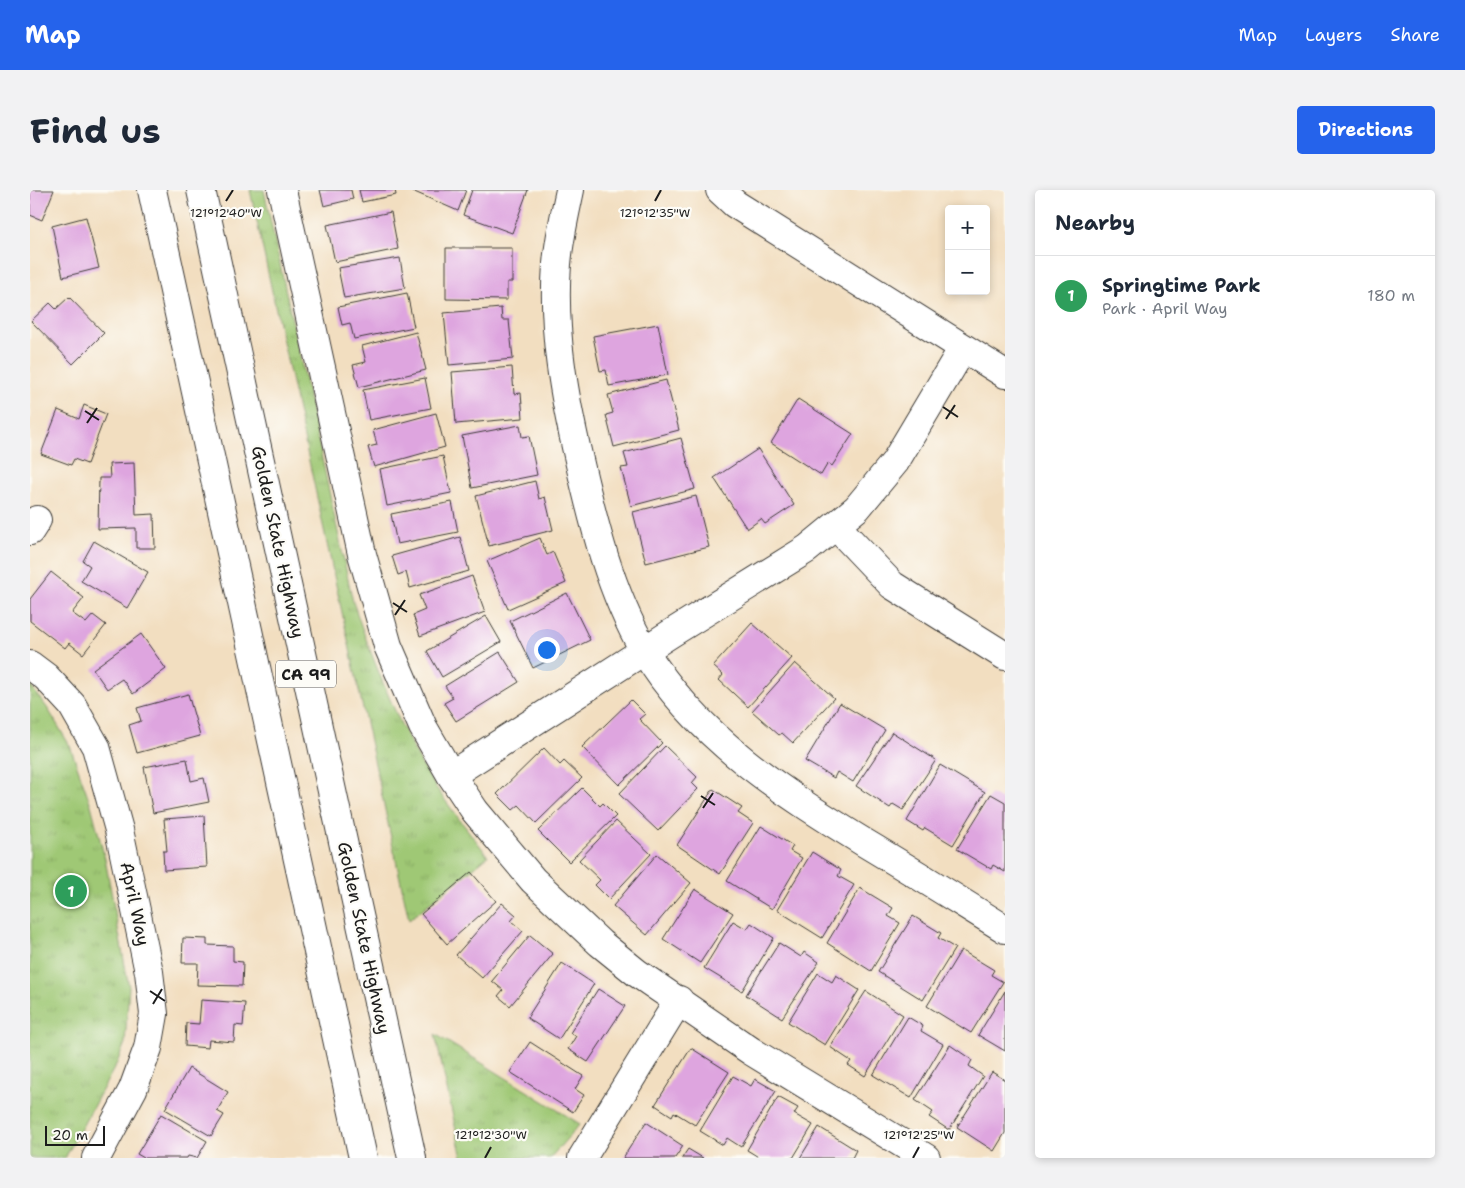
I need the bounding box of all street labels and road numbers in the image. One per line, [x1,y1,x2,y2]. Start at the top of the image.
street label: Golden State Highway [246,444,310,640]
road number: CA 99 [276,660,336,688]
street label: Golden State Highway [332,840,396,1036]
street label: April Way [114,860,156,948]

